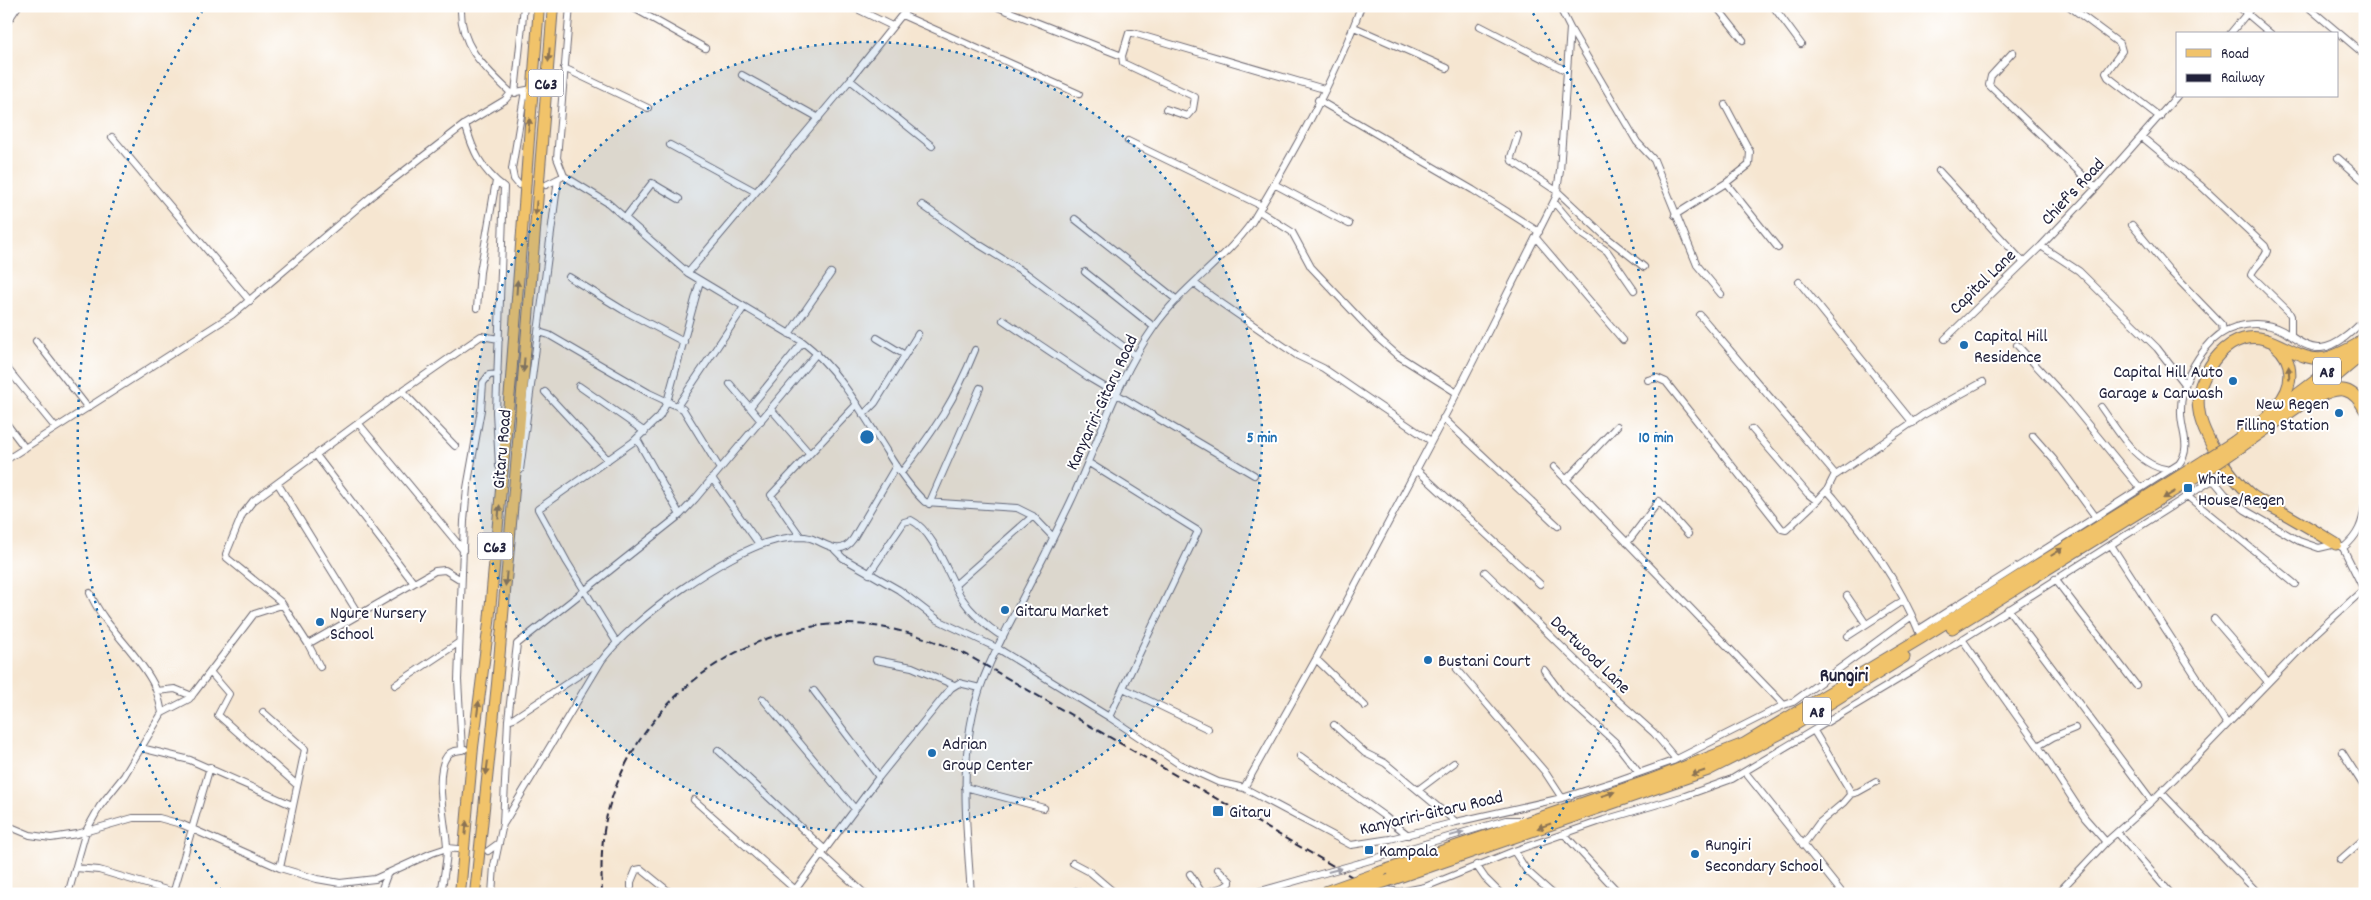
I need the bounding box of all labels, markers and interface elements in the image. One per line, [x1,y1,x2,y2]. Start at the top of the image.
legend [2176,32,2338,98]
text: Road [2221,44,2249,66]
one-way arrow [545,47,553,63]
text: Railway [2221,68,2265,90]
road number: C63 [528,70,564,96]
one-way arrow [526,117,534,133]
street label: Chief's Road [2036,154,2111,232]
one-way arrow [532,200,540,216]
street label: Capital Lane [1945,244,2023,321]
one-way arrow [513,279,521,295]
place label: Capital Hill Residence [1974,325,2048,371]
street label: Kanyariri-Gitaru Road [1061,331,1146,475]
marker: Capital Hill Residence [1958,339,1970,351]
one-way arrow [520,357,528,373]
road number: A8 [2313,358,2341,384]
place label: Capital Hill Auto Garage & Carwash [2099,361,2223,407]
one-way arrow [2285,365,2293,381]
marker: Capital Hill Auto Garage & Carwash [2227,375,2239,387]
place label: New Regen Filling Station [2236,393,2329,439]
marker: New Regen Filling Station [2333,407,2345,419]
street label: Gitaru Road [488,408,519,490]
centre of rings [858,428,876,446]
text: 5 min [1247,428,1277,450]
text: 10 min [1639,428,1673,450]
place label: White House/Regen [2198,468,2284,514]
marker: White House/Regen [2182,482,2194,494]
one-way arrow [2162,490,2175,499]
one-way arrow [495,504,503,520]
road number: C63 [478,532,512,560]
one-way arrow [2051,547,2064,556]
one-way arrow [502,572,510,588]
place label: Gitaru Market [1015,600,1109,625]
place label: Ngure Nursery School [330,602,427,648]
marker: Gitaru Market [999,604,1011,616]
street label: Dartwood Lane [1543,611,1635,701]
marker: Ngure Nursery School [314,616,326,628]
place label: Bustani Court [1438,650,1531,675]
marker: Bustani Court [1422,654,1434,666]
district label: Rungiri [1820,664,1869,691]
road number: A8 [1803,698,1831,724]
one-way arrow [474,700,482,716]
place label: Adrian Group Center [942,733,1033,779]
marker: Adrian Group Center [926,747,938,759]
one-way arrow [483,760,491,776]
one-way arrow [1690,769,1705,777]
street label: Kanyariri-Gitaru Road [1357,786,1506,843]
one-way arrow [1601,790,1616,798]
place label: Gitaru [1229,801,1271,826]
marker: Gitaru [1211,804,1225,818]
one-way arrow [462,819,470,835]
one-way arrow [1537,823,1552,830]
one-way arrow [1450,829,1465,837]
place label: Rungiri Secondary School [1705,834,1824,880]
place label: Kampala [1379,840,1438,865]
marker: Kampala [1363,844,1375,856]
marker: Rungiri Secondary School [1689,848,1701,860]
one-way arrow [1328,865,1343,873]

